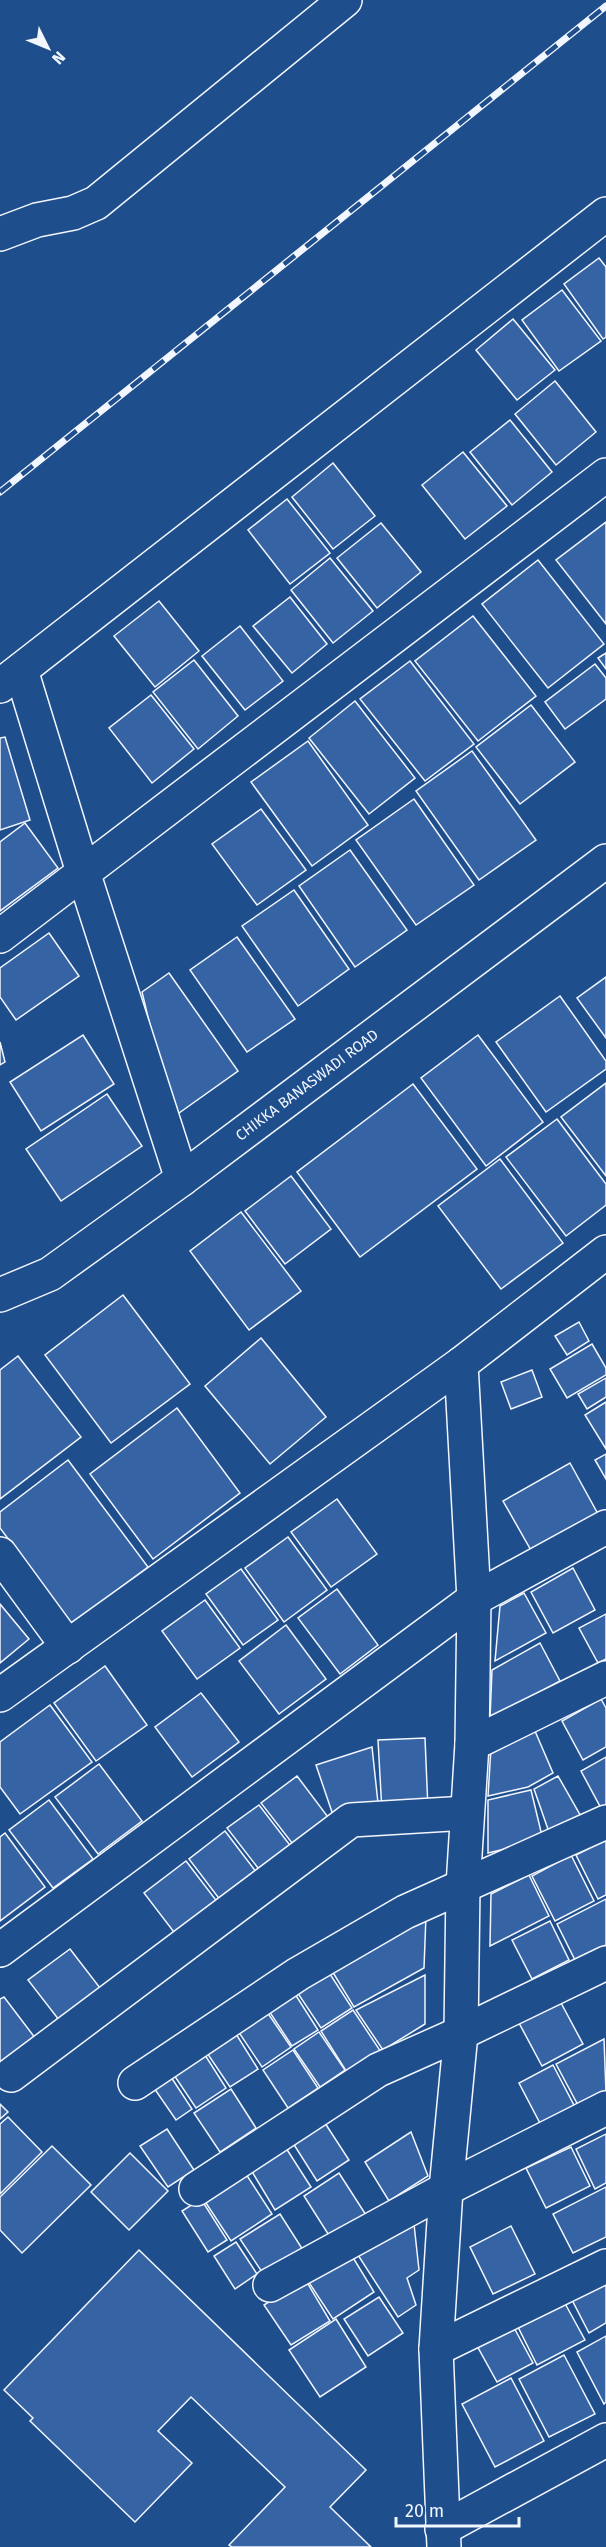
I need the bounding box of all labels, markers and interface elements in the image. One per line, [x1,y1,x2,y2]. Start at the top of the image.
north arrow [18,18,78,78]
text: N [48,48,69,68]
street label: CHIKKA BANASWADI ROAD [232,1025,382,1145]
scale bar [396,2490,519,2528]
text: 20 m [405,2500,444,2522]

